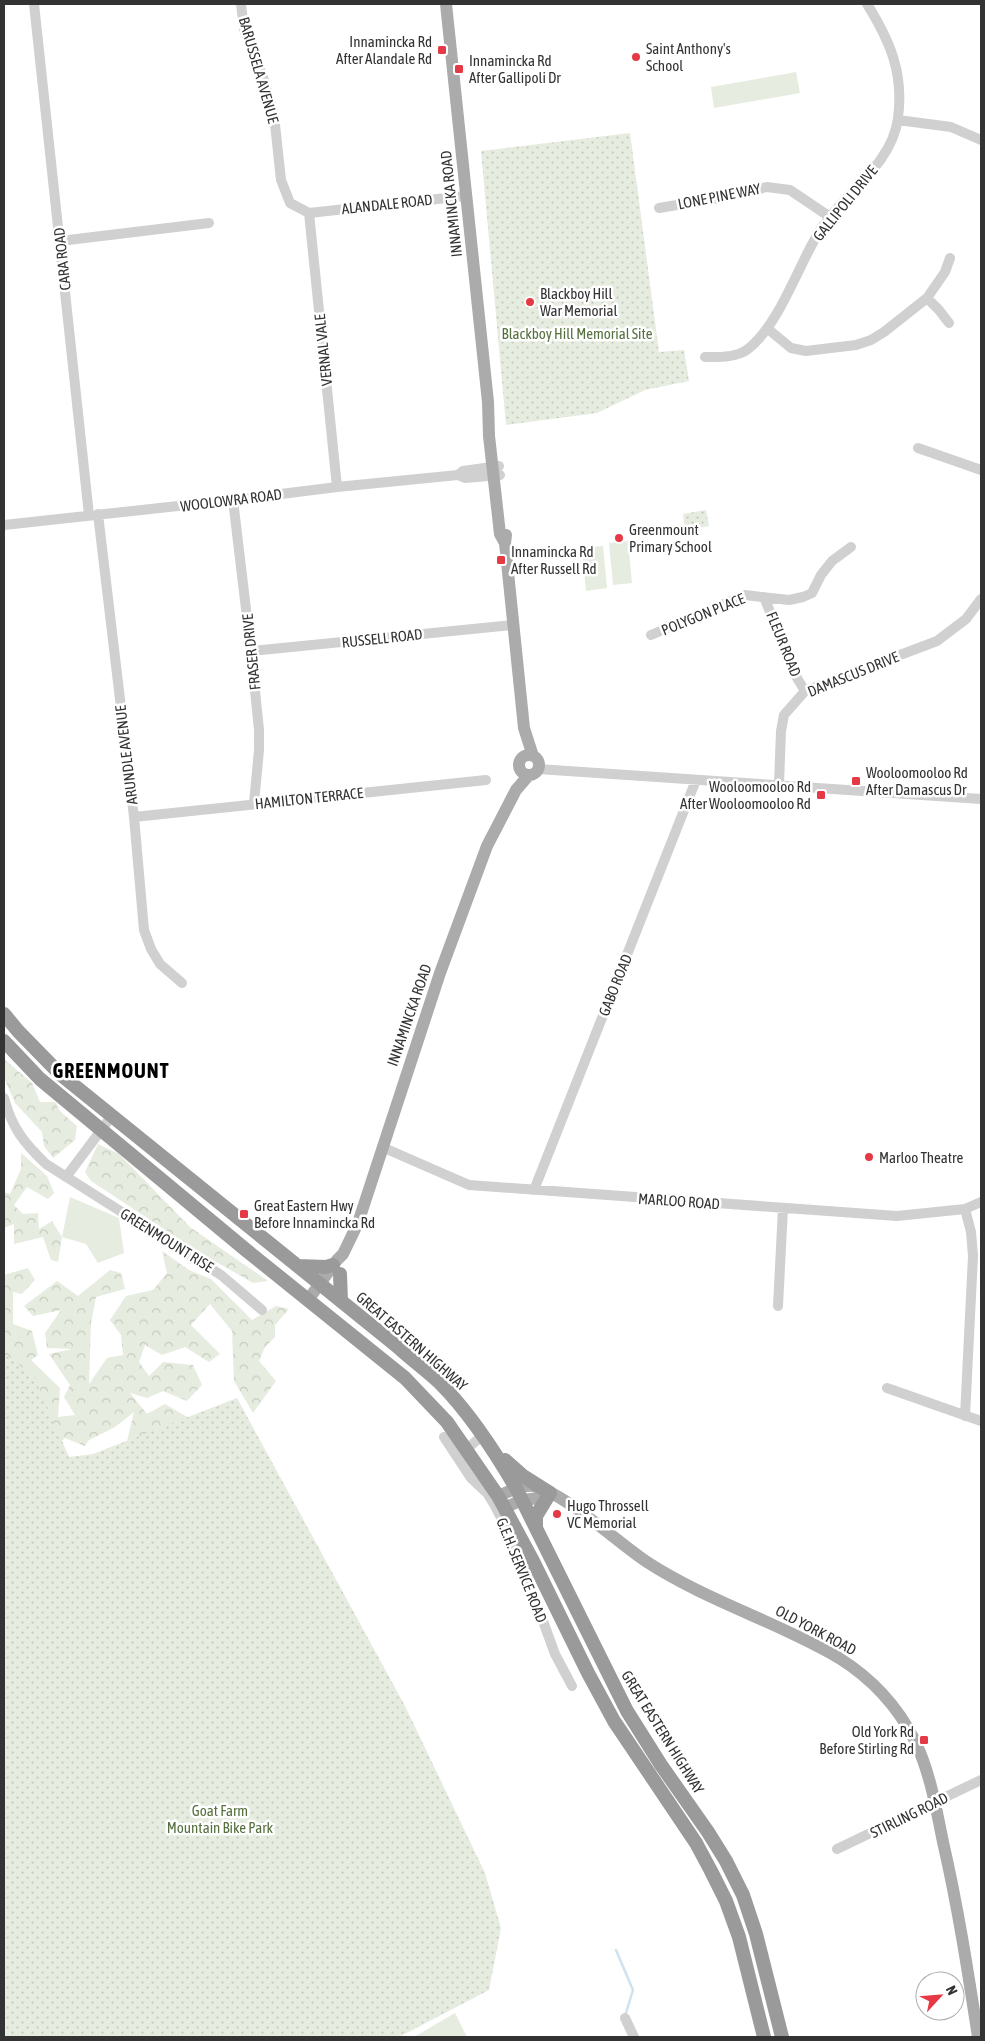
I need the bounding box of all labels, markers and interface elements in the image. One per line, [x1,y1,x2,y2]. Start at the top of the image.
street label: BARUSSELA AVENUE [236,15,282,126]
place label: Innamincka Rd After Alandale Rd [336,33,432,67]
place label: Saint Anthony's School [646,40,731,74]
marker: Innamincka Rd After Alandale Rd [436,44,448,56]
marker: Saint Anthony's School [630,51,642,63]
place label: Innamincka Rd After Gallipoli Dr [469,52,561,86]
marker: Innamincka Rd After Gallipoli Dr [453,63,465,75]
street label: INNAMINCKA ROAD [437,150,465,258]
street label: GALLIPOLI DRIVE [809,161,881,244]
street label: LONE PINE WAY [676,180,762,212]
street label: ALANDALE ROAD [341,191,433,217]
street label: CARA ROAD [50,227,74,291]
place label: Blackboy Hill War Memorial [540,285,617,319]
marker: Blackboy Hill War Memorial [524,296,536,308]
street label: VERNAL VALE [311,313,335,387]
park label: Blackboy Hill Memorial Site [502,325,653,342]
street label: WOOLOWRA ROAD [179,485,283,515]
place label: Greenmount Primary School [629,521,712,555]
marker: Greenmount Primary School [613,532,625,544]
place label: Innamincka Rd After Russell Rd [511,543,597,577]
marker: Innamincka Rd After Russell Rd [495,554,507,566]
street label: POLYGON PLACE [659,589,748,638]
street label: FLEUR ROAD [763,609,805,679]
street label: FRASER DRIVE [238,612,263,691]
street label: RUSSELL ROAD [341,625,423,651]
street label: DAMASCUS DRIVE [805,648,902,700]
street label: ARUNDLE AVENUE [111,704,141,806]
place label: Wooloomooloo Rd After Damascus Dr [866,764,968,798]
marker: Wooloomooloo Rd After Damascus Dr [850,775,862,787]
place label: Wooloomooloo Rd After Wooloomooloo Rd [680,778,811,812]
street label: HAMILTON TERRACE [254,784,365,812]
marker: Wooloomooloo Rd After Wooloomooloo Rd [815,789,827,801]
street label: GABO ROAD [595,952,635,1018]
street label: INNAMINCKA ROAD [384,962,434,1068]
district label: GREENMOUNT [53,1059,169,1082]
place label: Marloo Theatre [879,1149,964,1166]
marker: Marloo Theatre [863,1151,875,1163]
street label: MARLOO ROAD [638,1190,720,1212]
place label: Great Eastern Hwy Before Innamincka Rd [254,1197,375,1231]
street label: GREENMOUNT RISE [117,1205,217,1276]
marker: Great Eastern Hwy Before Innamincka Rd [238,1208,250,1220]
street label: GREAT EASTERN HIGHWAY [353,1288,471,1394]
place label: Hugo Throssell VC Memorial [567,1497,649,1531]
marker: Hugo Throssell VC Memorial [551,1508,563,1520]
street label: G.E.H. SERVICE ROAD [493,1515,551,1625]
street label: OLD YORK ROAD [773,1602,859,1658]
street label: GREAT EASTERN HIGHWAY [618,1667,708,1797]
place label: Old York Rd Before Stirling Rd [819,1723,914,1757]
marker: Old York Rd Before Stirling Rd [918,1734,930,1746]
street label: STIRLING ROAD [867,1789,951,1841]
park label: Goat Farm Mountain Bike Park [167,1802,274,1836]
north arrow [915,1971,965,2021]
text: N [943,1983,961,1998]

